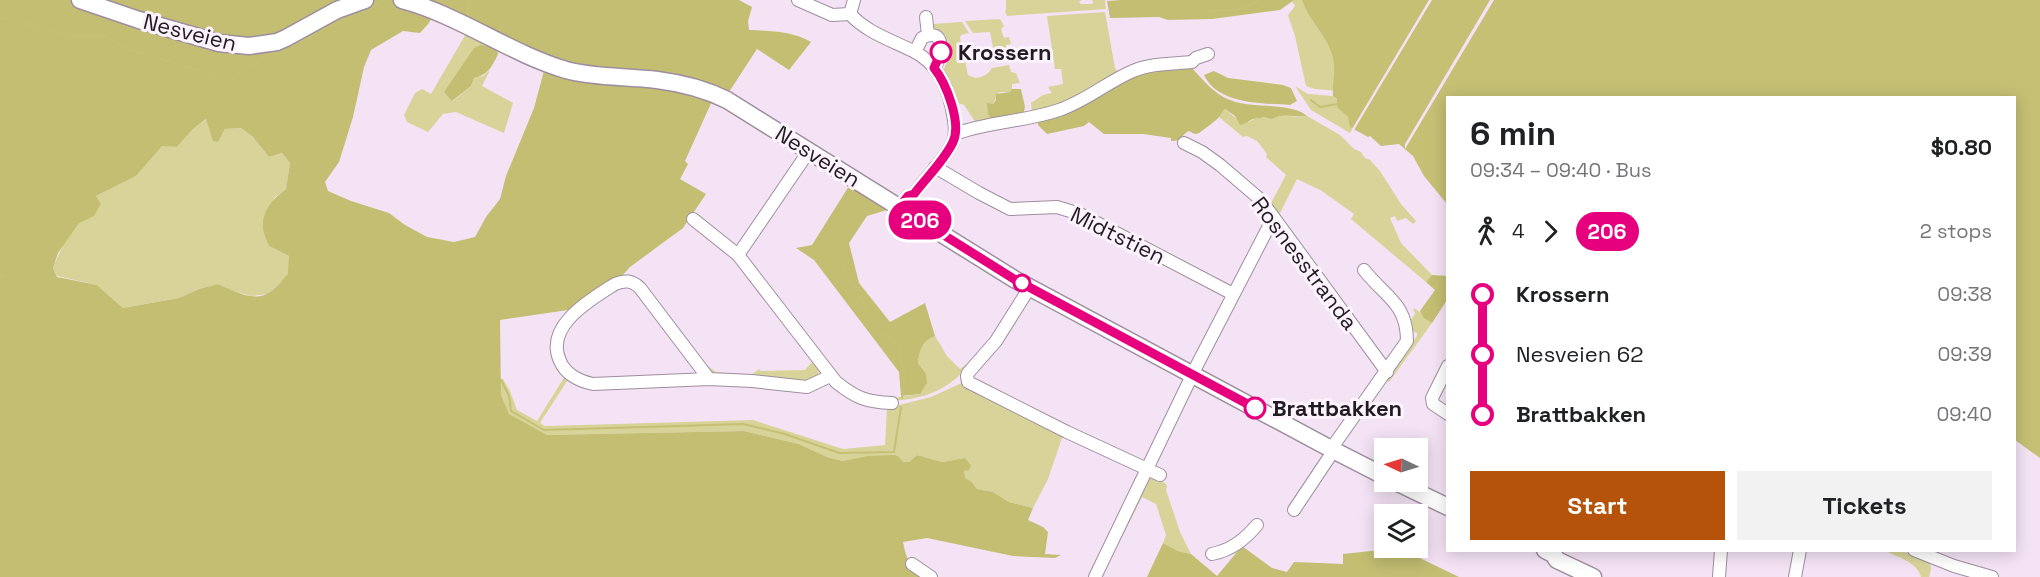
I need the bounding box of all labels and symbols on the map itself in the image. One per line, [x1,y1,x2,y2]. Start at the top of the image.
street label: Nesveien [140,7,240,57]
place label: Krossern [958,38,1052,66]
marker: Krossern [930,41,952,63]
street label: Nesveien [770,119,866,193]
street label: Rosnesstranda [1246,191,1364,335]
line badge: 206 [886,200,954,240]
street label: Midtstien [1066,200,1170,270]
unlabelled marker [1013,274,1031,292]
place label: Brattbakken [1272,394,1402,422]
marker: Brattbakken [1244,397,1266,419]
north arrow [1374,438,1428,492]

